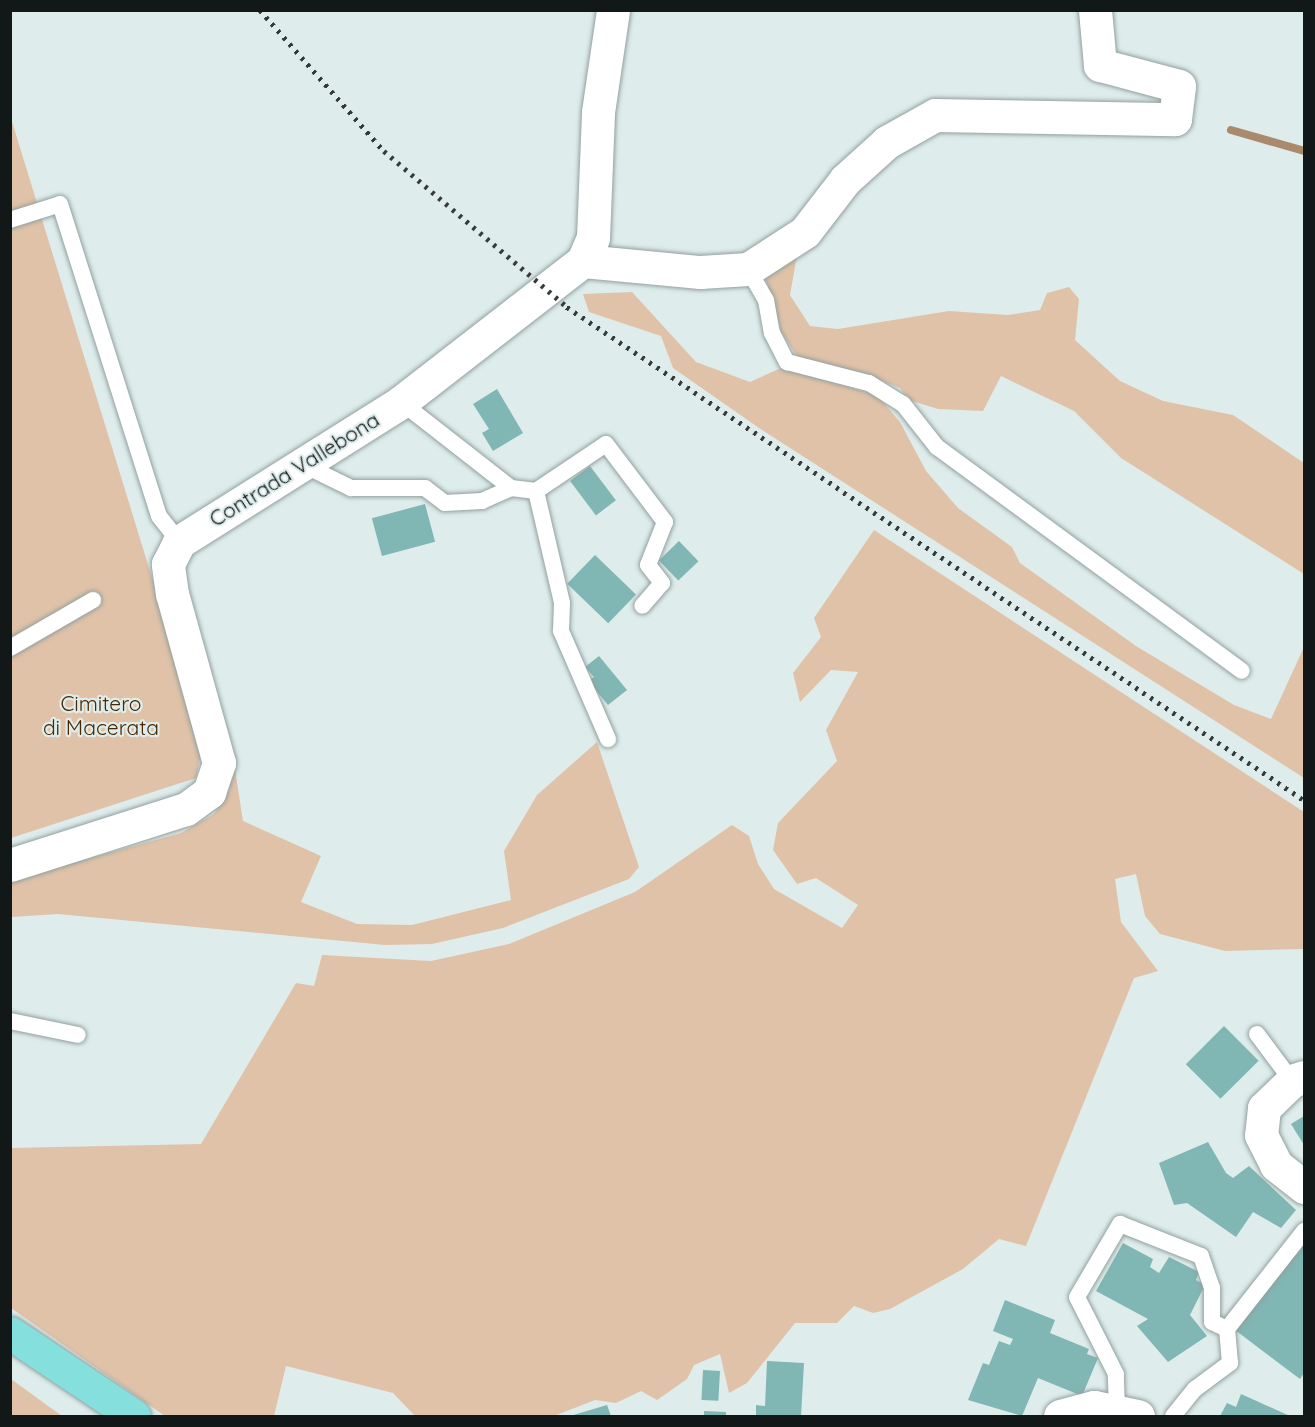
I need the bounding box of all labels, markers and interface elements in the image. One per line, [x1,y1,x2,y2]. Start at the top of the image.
street label: Contrada Vallebona [204,407,384,531]
park label: Cimitero di Macerata [43,690,159,740]

